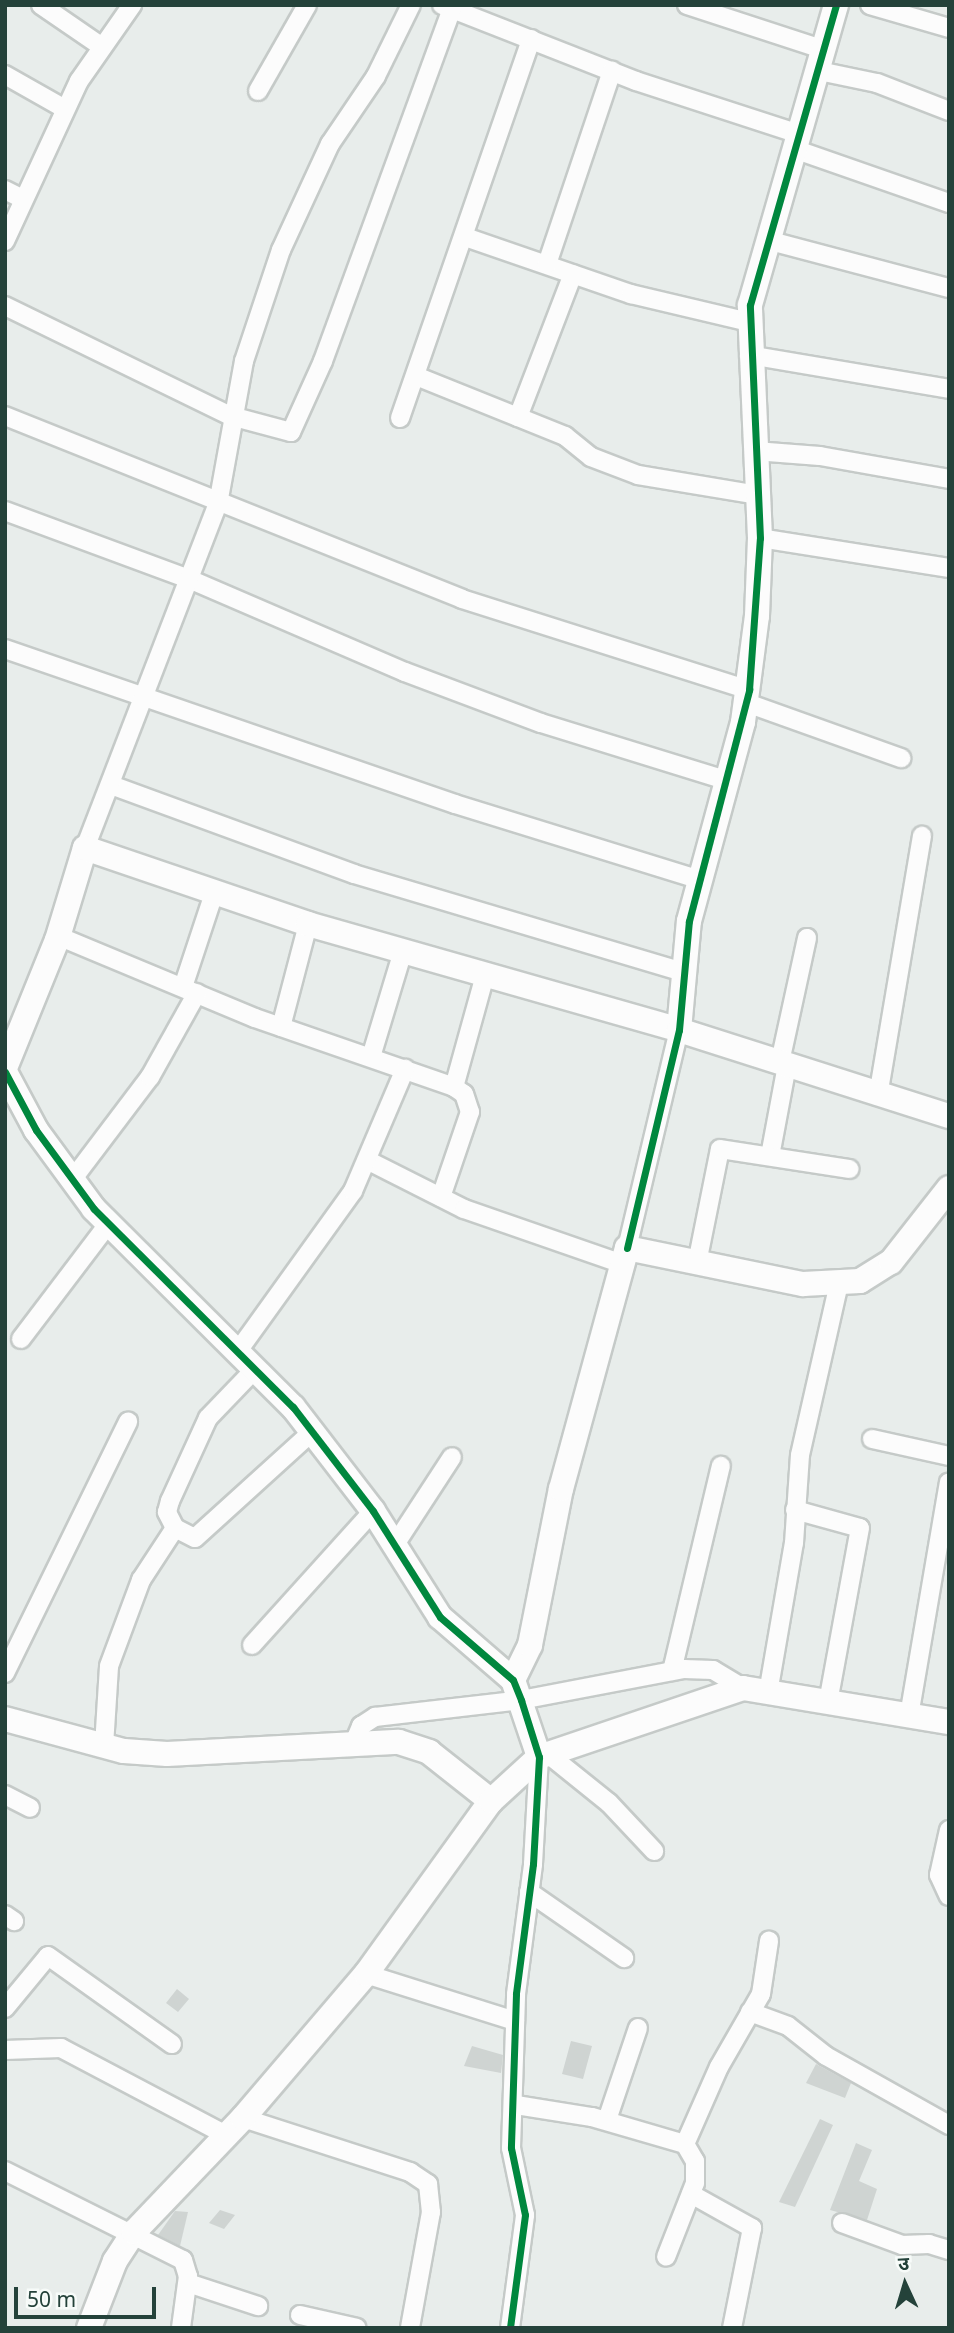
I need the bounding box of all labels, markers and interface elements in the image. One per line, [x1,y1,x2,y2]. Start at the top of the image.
north arrow [870,2249,940,2319]
text: उ [897,2250,910,2276]
scale bar [18,2274,159,2318]
text: 50 m [27,2285,76,2313]

